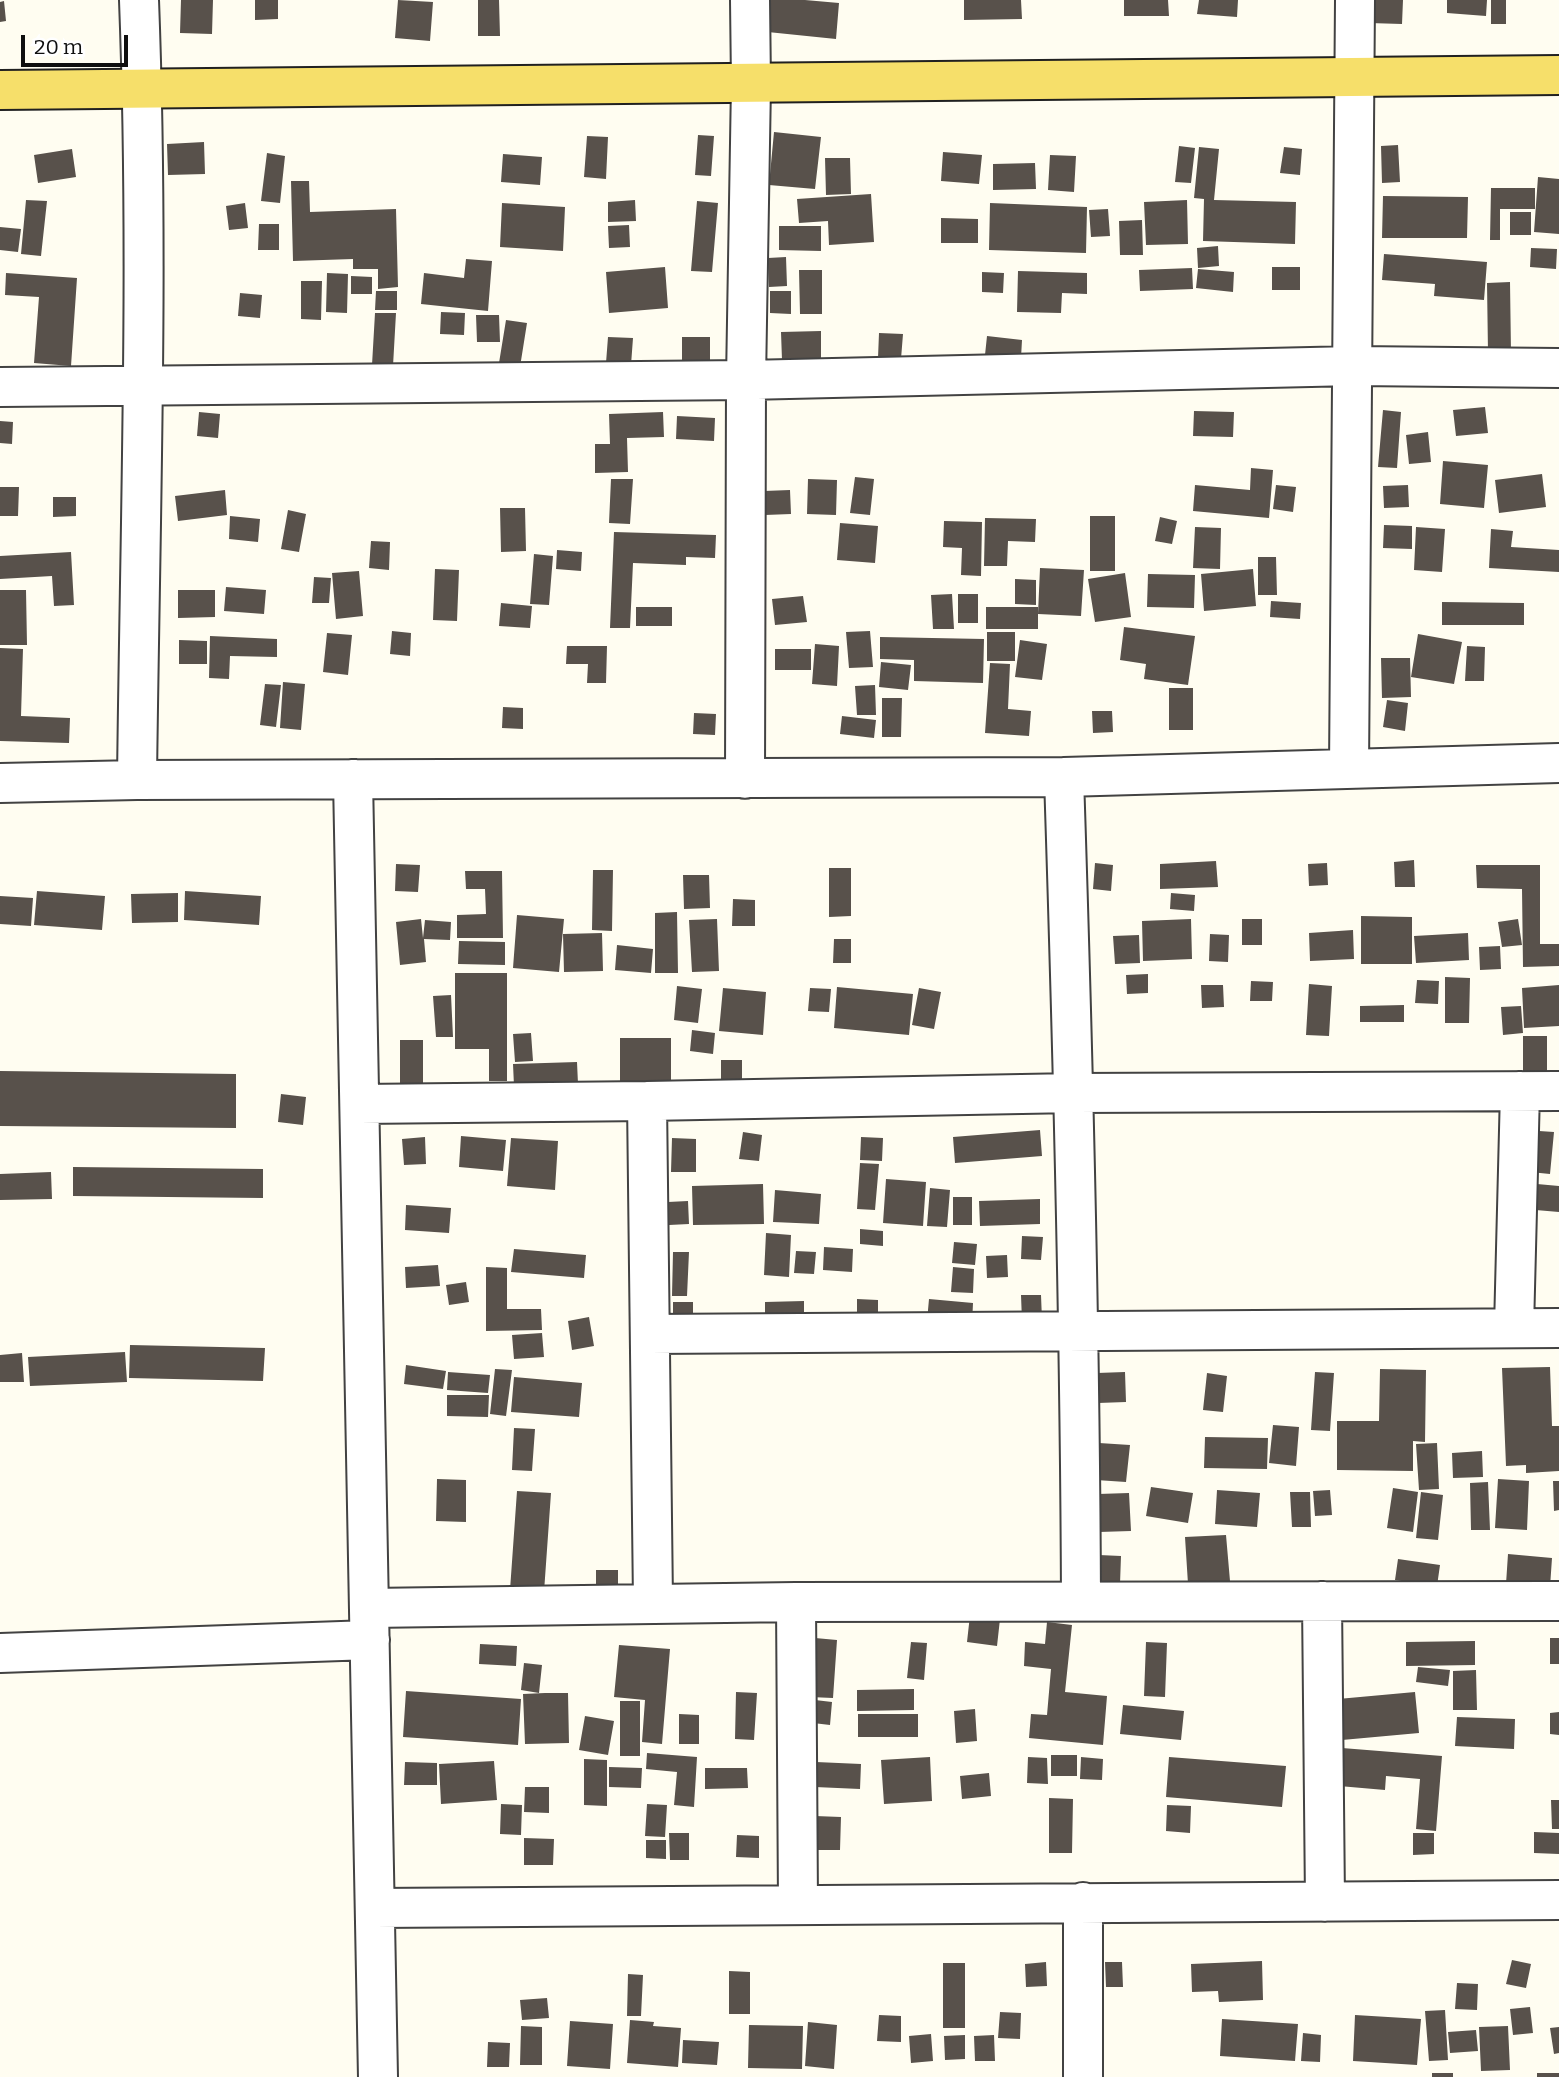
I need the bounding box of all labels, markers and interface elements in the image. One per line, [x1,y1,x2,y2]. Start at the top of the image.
scale bar [24,21,131,65]
text: 20 m [34,34,83,60]

